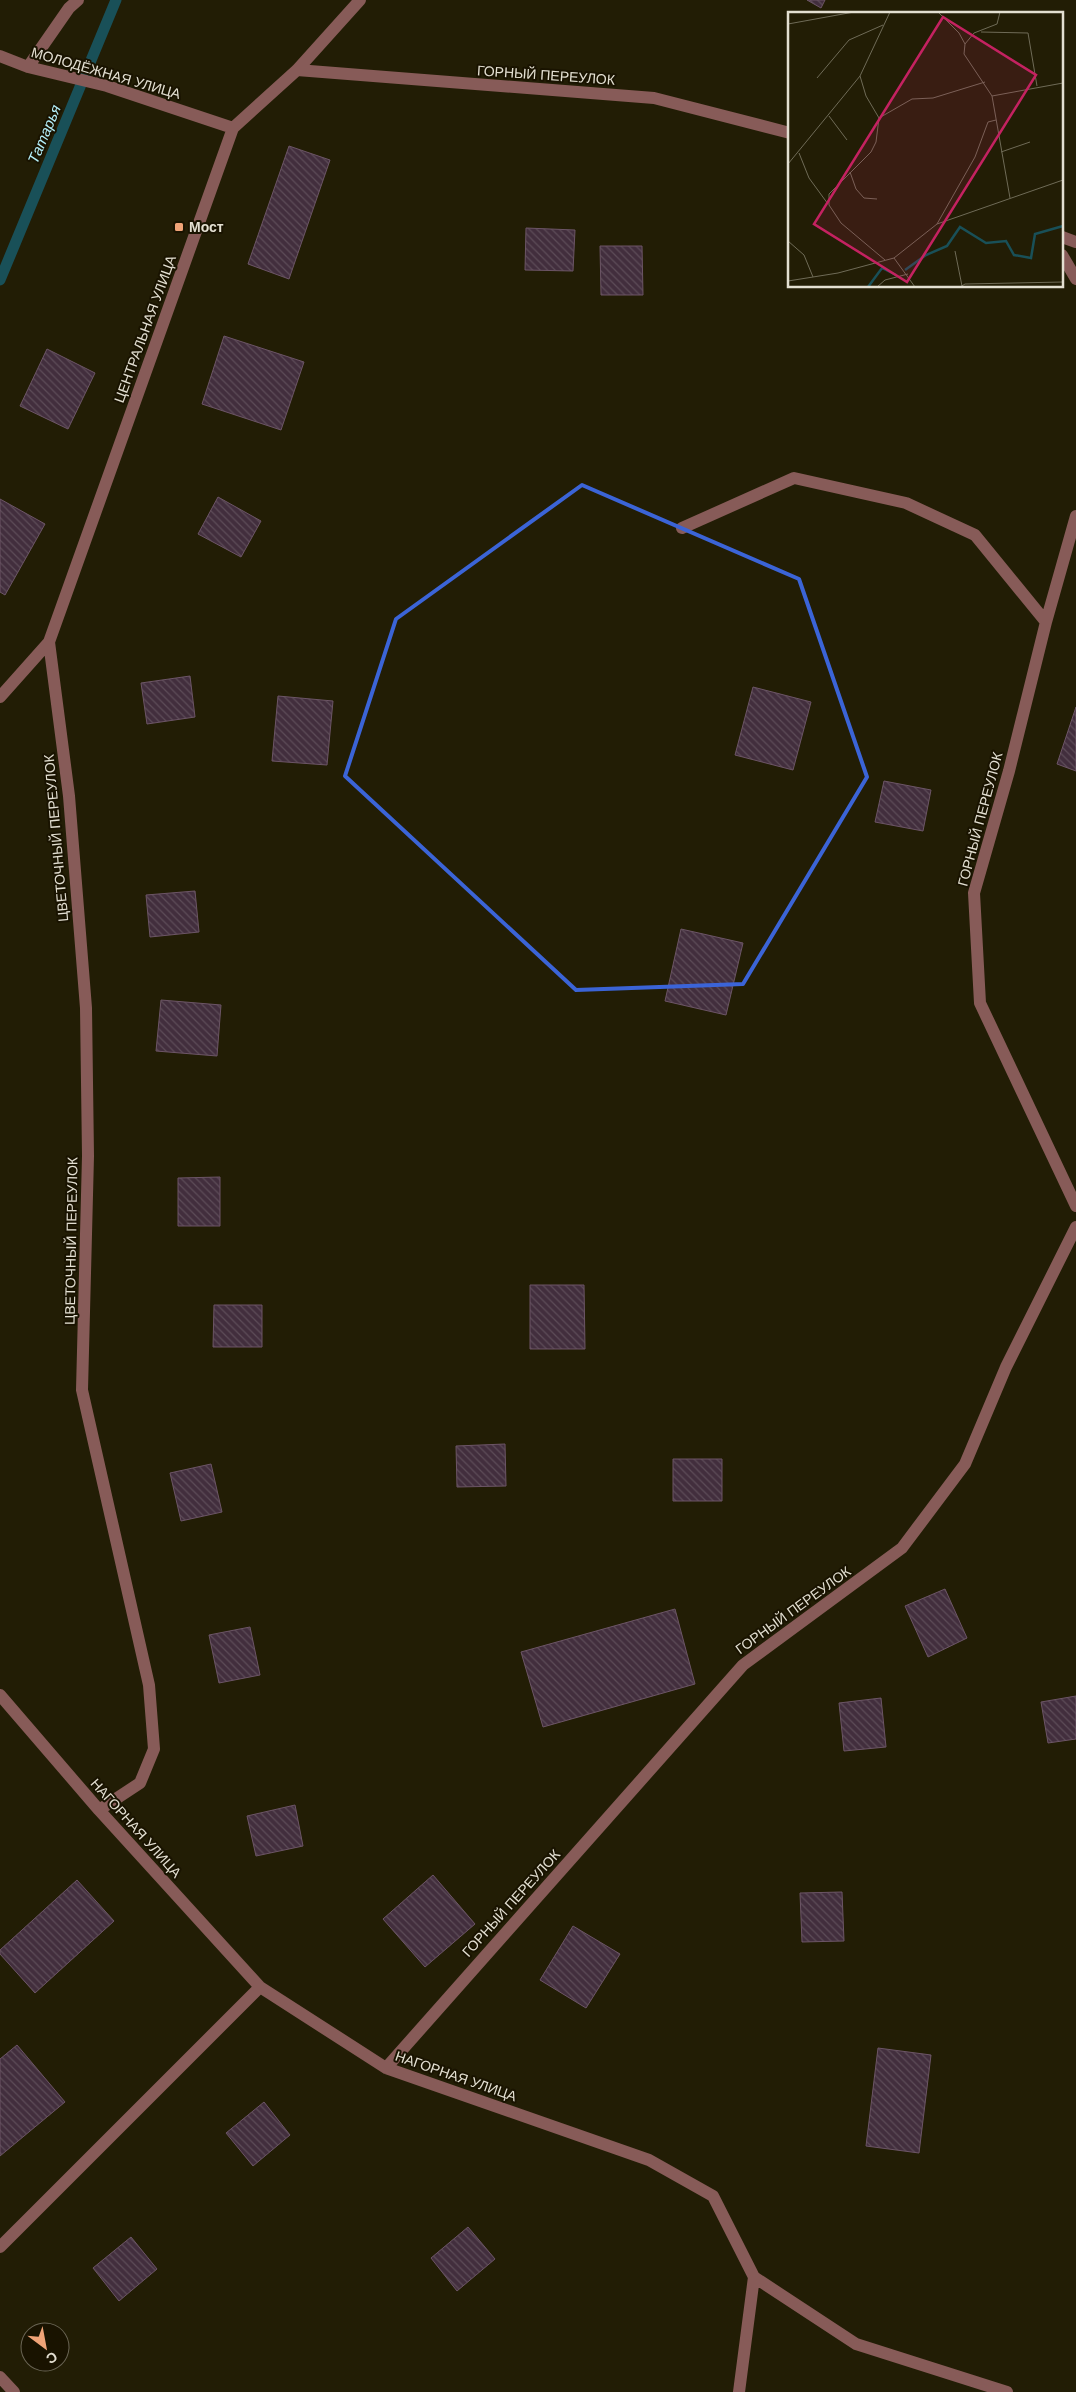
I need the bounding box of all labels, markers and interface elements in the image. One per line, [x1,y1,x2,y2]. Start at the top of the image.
inset map [788,12,1064,288]
street label: МОЛОДЁЖНАЯ УЛИЦА [29,44,183,102]
street label: ГОРНЫЙ ПЕРЕУЛОК [477,61,616,88]
water label: Татарья [24,102,64,166]
place label: Мост [189,219,224,235]
marker: Мост [173,221,185,233]
street label: ЦЕНТРАЛЬНАЯ УЛИЦА [111,253,179,405]
street label: ГОРНЫЙ ПЕРЕУЛОК [953,749,1006,888]
street label: ЦВЕТОЧНЫЙ ПЕРЕУЛОК [40,753,71,922]
street label: ЦВЕТОЧНЫЙ ПЕРЕУЛОК [61,1156,80,1325]
street label: ГОРНЫЙ ПЕРЕУЛОК [732,1562,854,1657]
street label: НАГОРНАЯ УЛИЦА [87,1775,185,1881]
street label: ГОРНЫЙ ПЕРЕУЛОК [458,1845,564,1960]
street label: НАГОРНАЯ УЛИЦА [393,2048,519,2105]
north arrow [20,2322,70,2372]
text: С [43,2349,60,2367]

